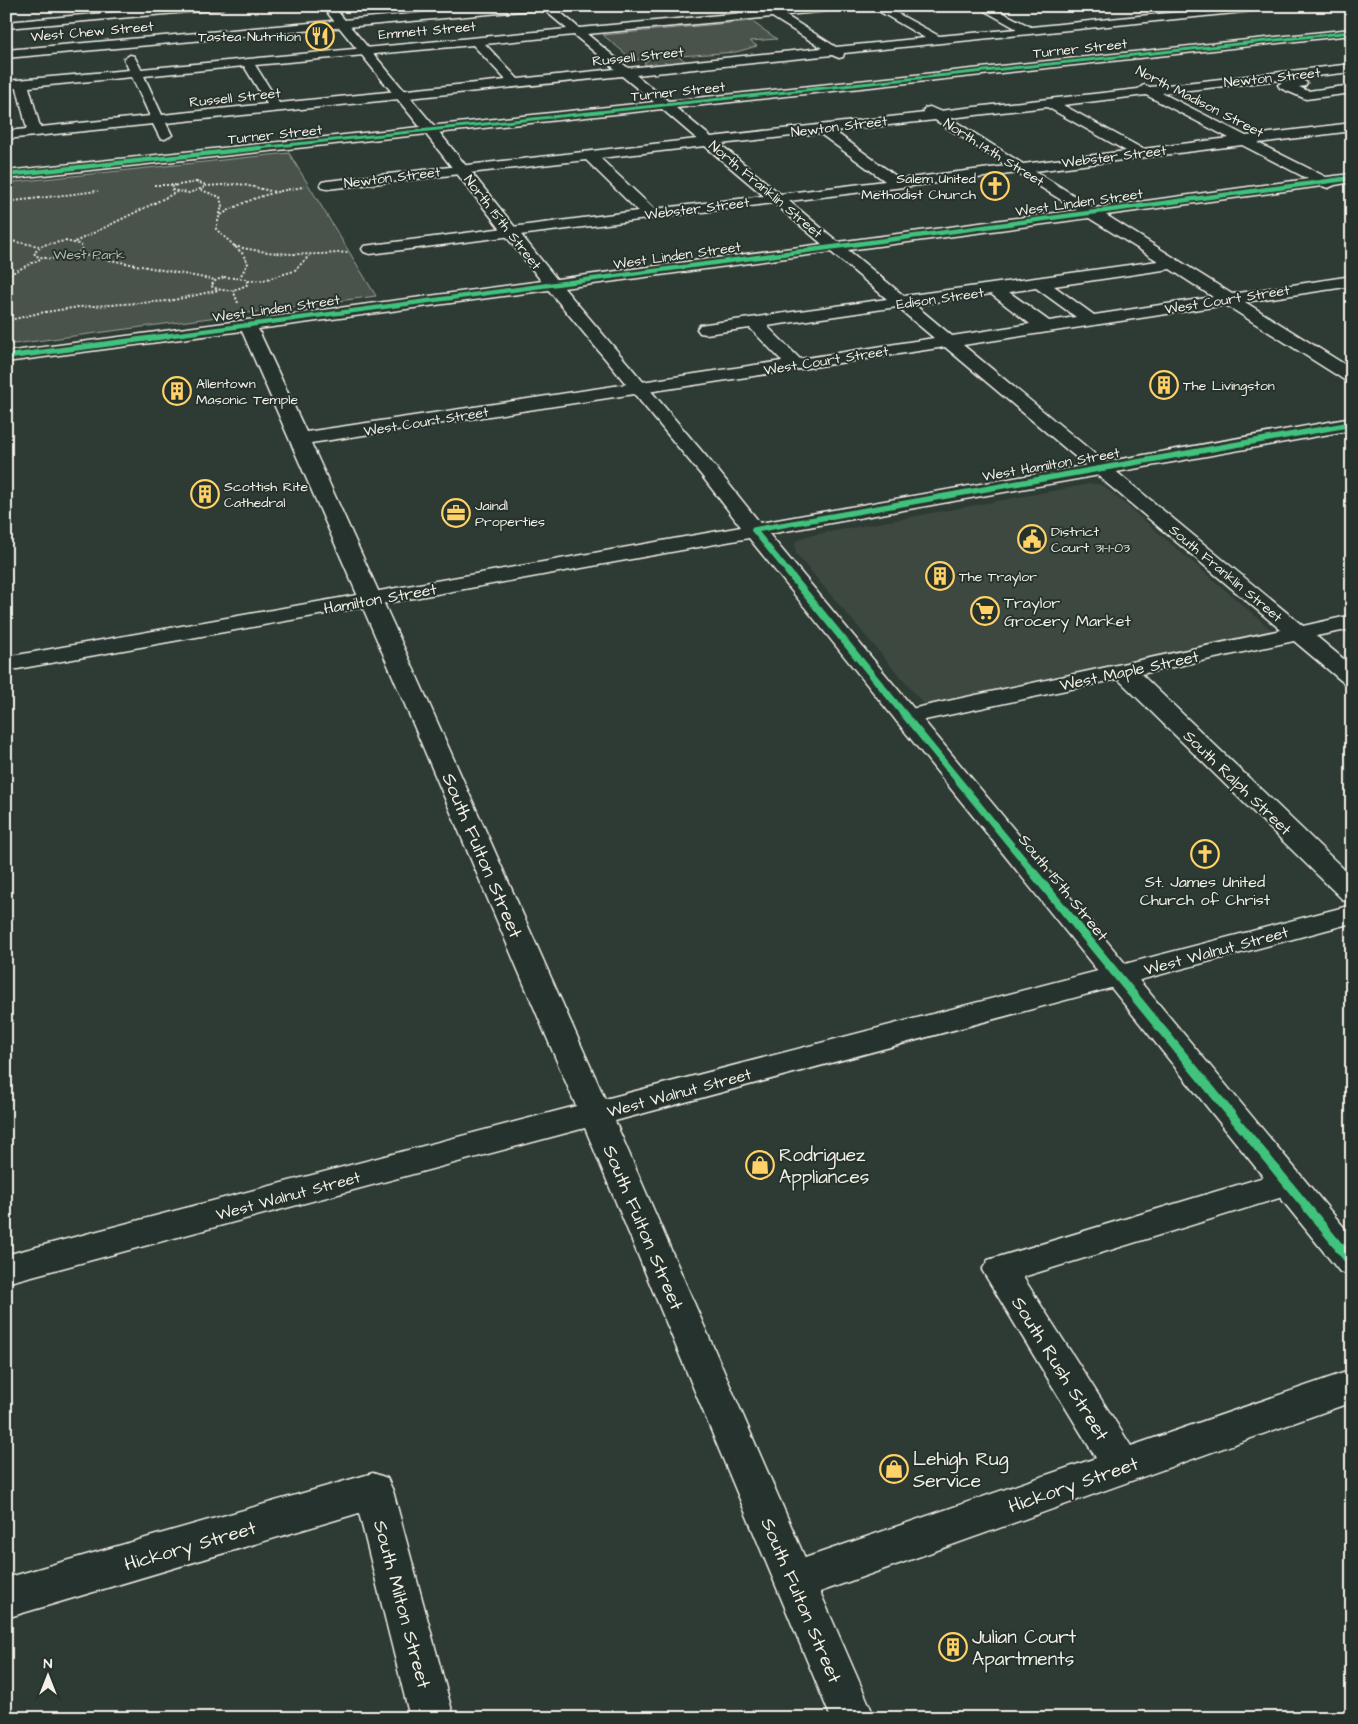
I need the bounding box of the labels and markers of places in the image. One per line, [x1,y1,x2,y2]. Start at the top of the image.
restaurant icon: Tastea Nutrition [305,21,335,51]
place label: Tastea Nutrition [198,27,301,47]
place label: Salem United Methodist Church [861,169,976,205]
church icon: Salem United Methodist Church [980,171,1010,201]
building icon: The Livingston [1149,370,1179,400]
place label: Allentown Masonic Temple [196,374,298,410]
building icon: Allentown Masonic Temple [162,376,192,406]
place label: The Livingston [1183,376,1275,396]
place label: Scottish Rite Cathedral [224,477,308,513]
building icon: Scottish Rite Cathedral [190,479,220,509]
place label: Jaindl Properties [475,496,545,532]
office icon: Jaindl Properties [441,498,471,528]
place label: District Court 31-1-03 [1051,522,1130,558]
public building icon: District Court 31-1-03 [1017,524,1047,554]
building icon: The Traylor [925,561,955,591]
place label: The Traylor [959,567,1037,587]
place label: Traylor Grocery Market [1004,592,1131,633]
supermarket icon: Traylor Grocery Market [970,596,1000,626]
church icon: St. James United Church of Christ [1190,839,1220,869]
place label: St. James United Church of Christ [1140,871,1271,911]
place label: Rodriguez Appliances [779,1142,869,1191]
shop icon: Rodriguez Appliances [745,1150,775,1180]
place label: Lehigh Rug Service [913,1446,1009,1495]
shop icon: Lehigh Rug Service [879,1454,909,1484]
place label: Julian Court Apartments [972,1624,1077,1673]
building icon: Julian Court Apartments [938,1632,968,1662]

